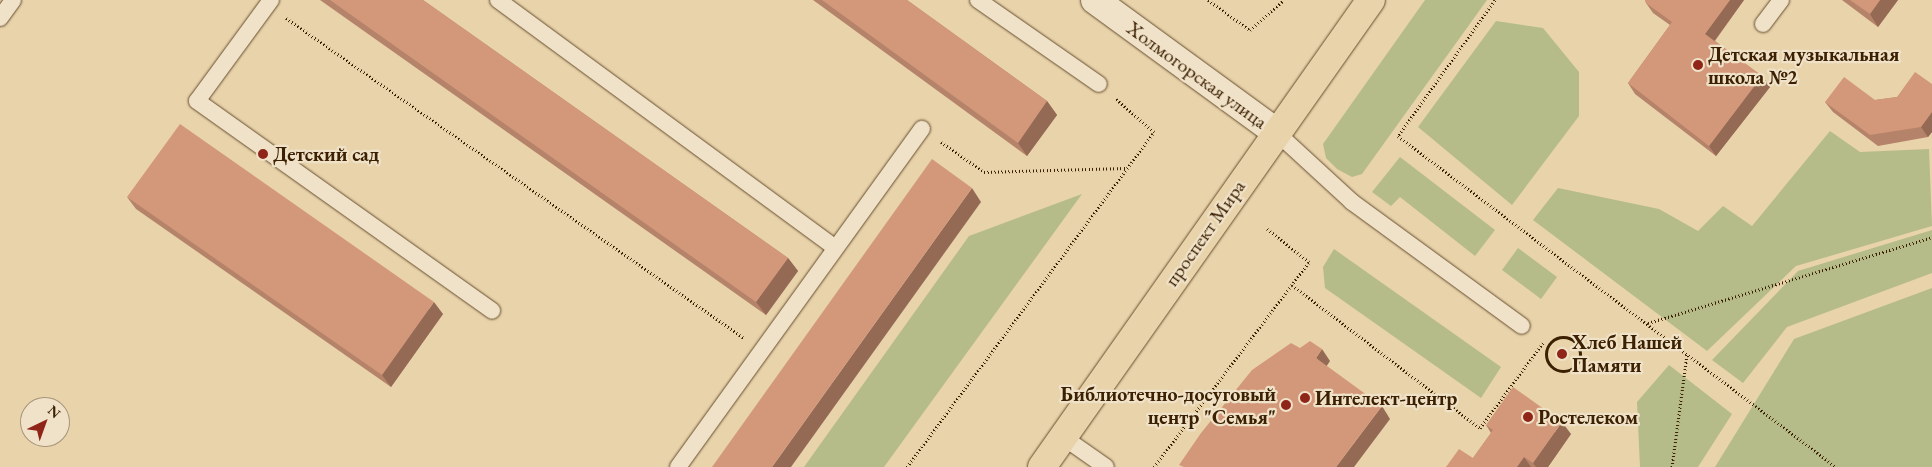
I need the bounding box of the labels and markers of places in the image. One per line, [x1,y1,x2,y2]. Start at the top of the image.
place label: Детская музыкальная школа №2 [1708,42,1899,89]
marker: Детская музыкальная школа №2 [1692,59,1704,71]
place label: Детский сад [273,142,379,166]
marker: Детский сад [257,148,269,160]
place label: Хлеб Нашей Памяти [1572,330,1682,377]
marker: Хлеб Нашей Памяти [1556,348,1568,360]
place label: Библиотечно-досуговый центр "Семья" [1061,382,1276,429]
place label: Интелект-центр [1315,386,1457,410]
marker: Интелект-центр [1299,392,1311,404]
marker: Библиотечно-досуговый центр "Семья" [1280,399,1292,411]
place label: Ростелеком [1538,405,1638,429]
marker: Ростелеком [1522,411,1534,423]

